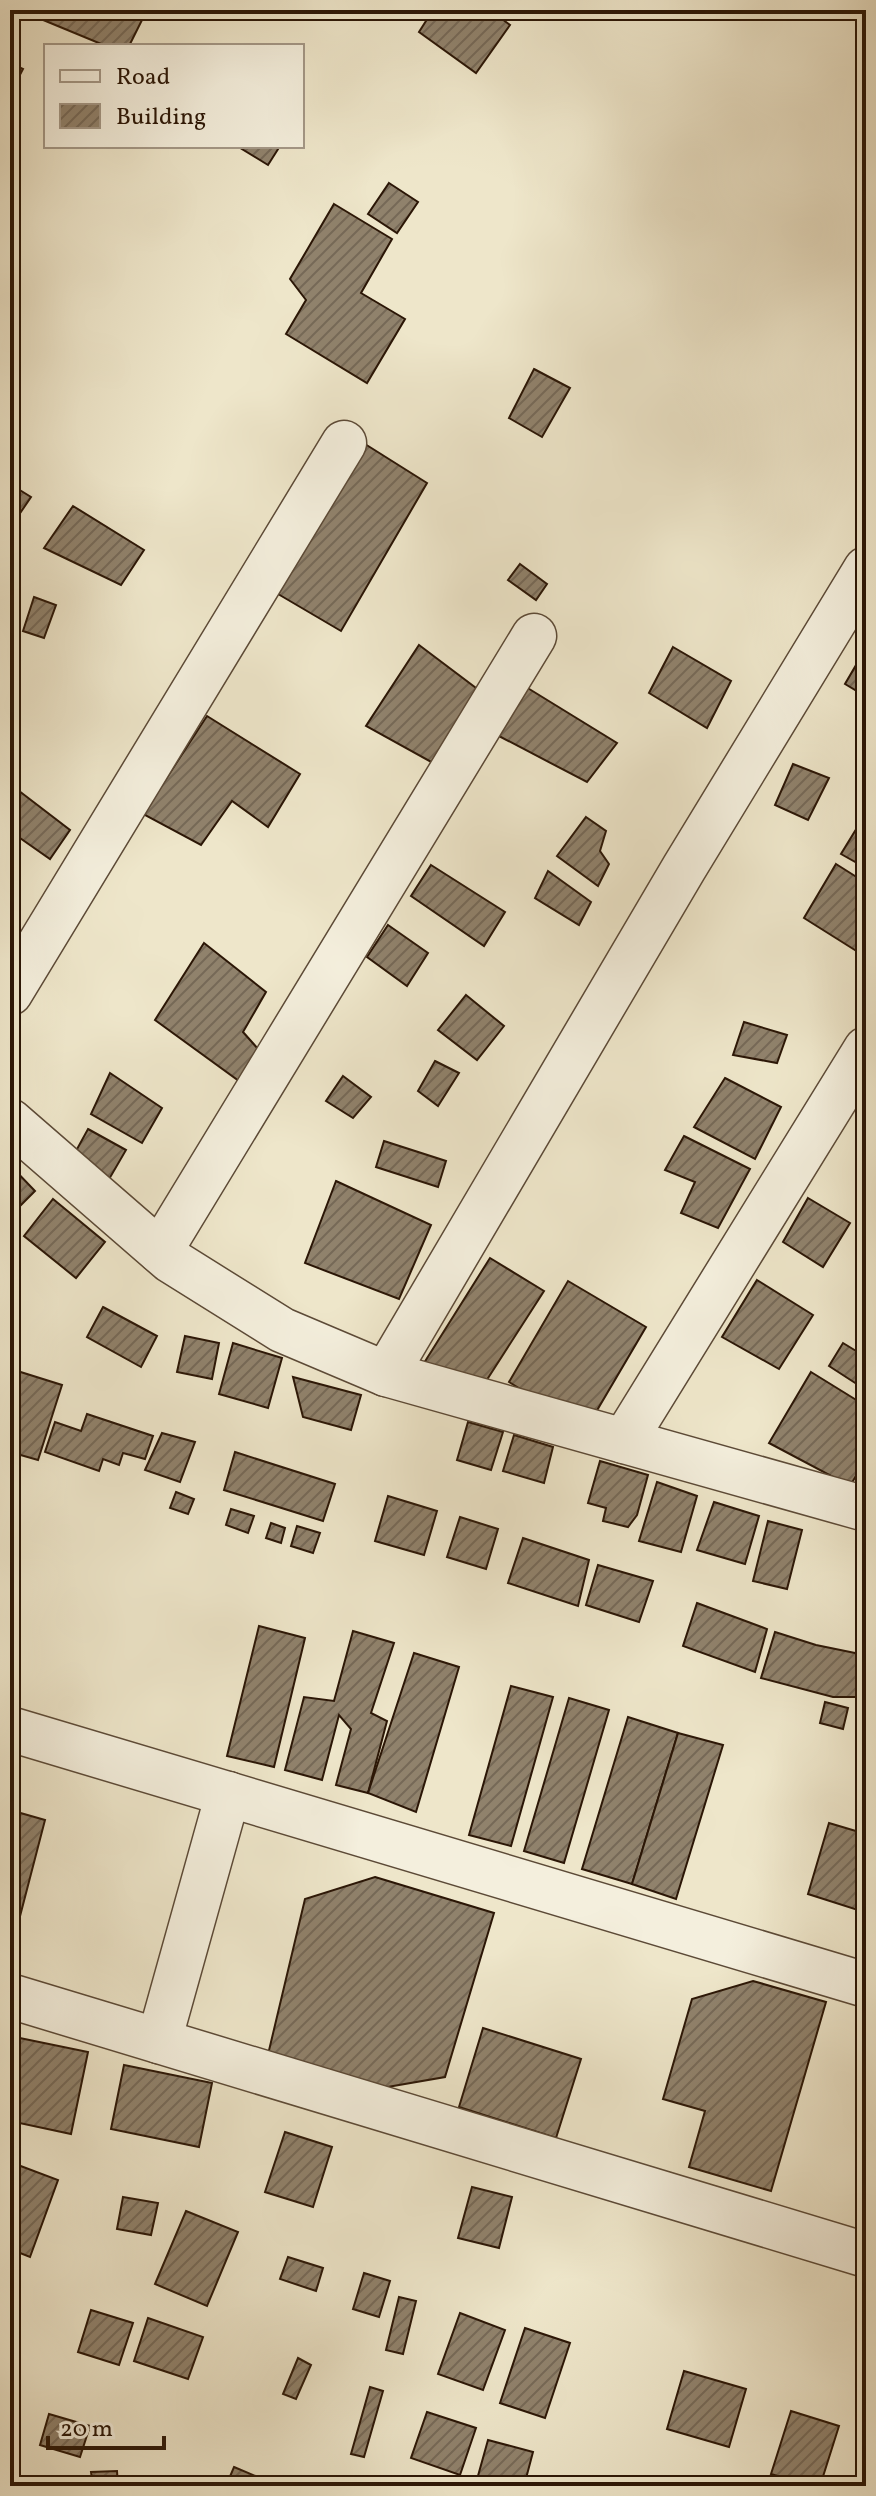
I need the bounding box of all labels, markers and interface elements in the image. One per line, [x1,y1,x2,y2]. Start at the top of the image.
legend [44,44,304,148]
text: Road [116,61,170,95]
text: Building [116,101,206,135]
scale bar [48,2400,164,2450]
text: 20 m [60,2413,113,2447]

